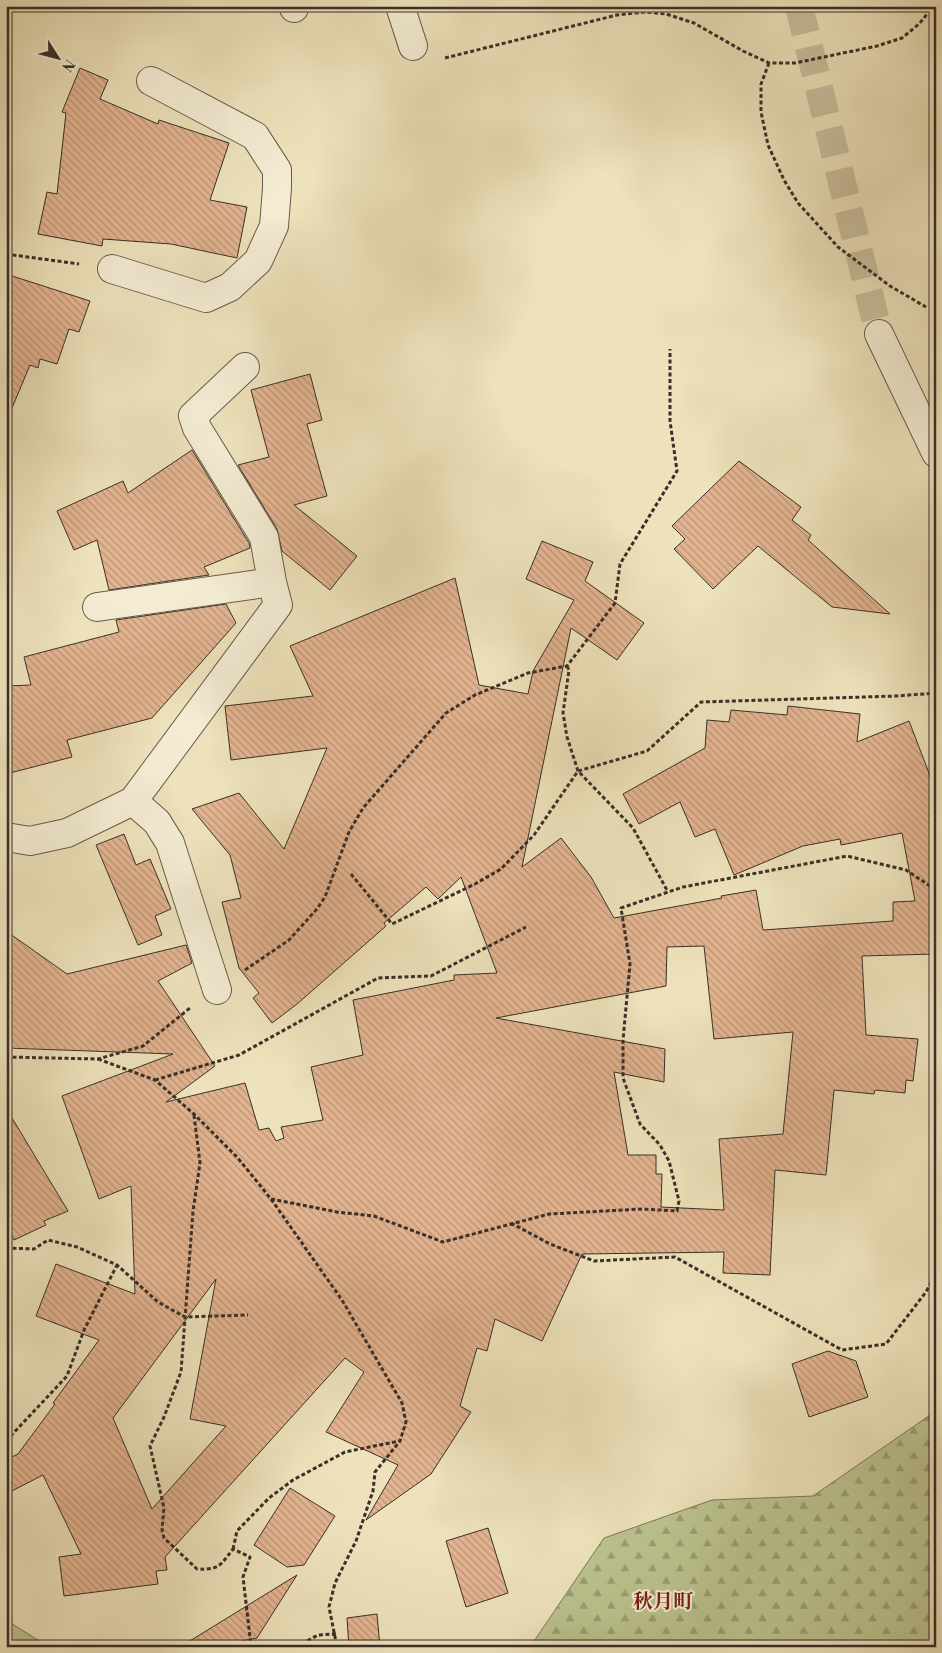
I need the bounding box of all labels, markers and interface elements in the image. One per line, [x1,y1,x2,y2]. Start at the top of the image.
north arrow [32,32,82,82]
text: N [57,55,78,75]
district label: 秋月町 [633,1590,694,1615]

